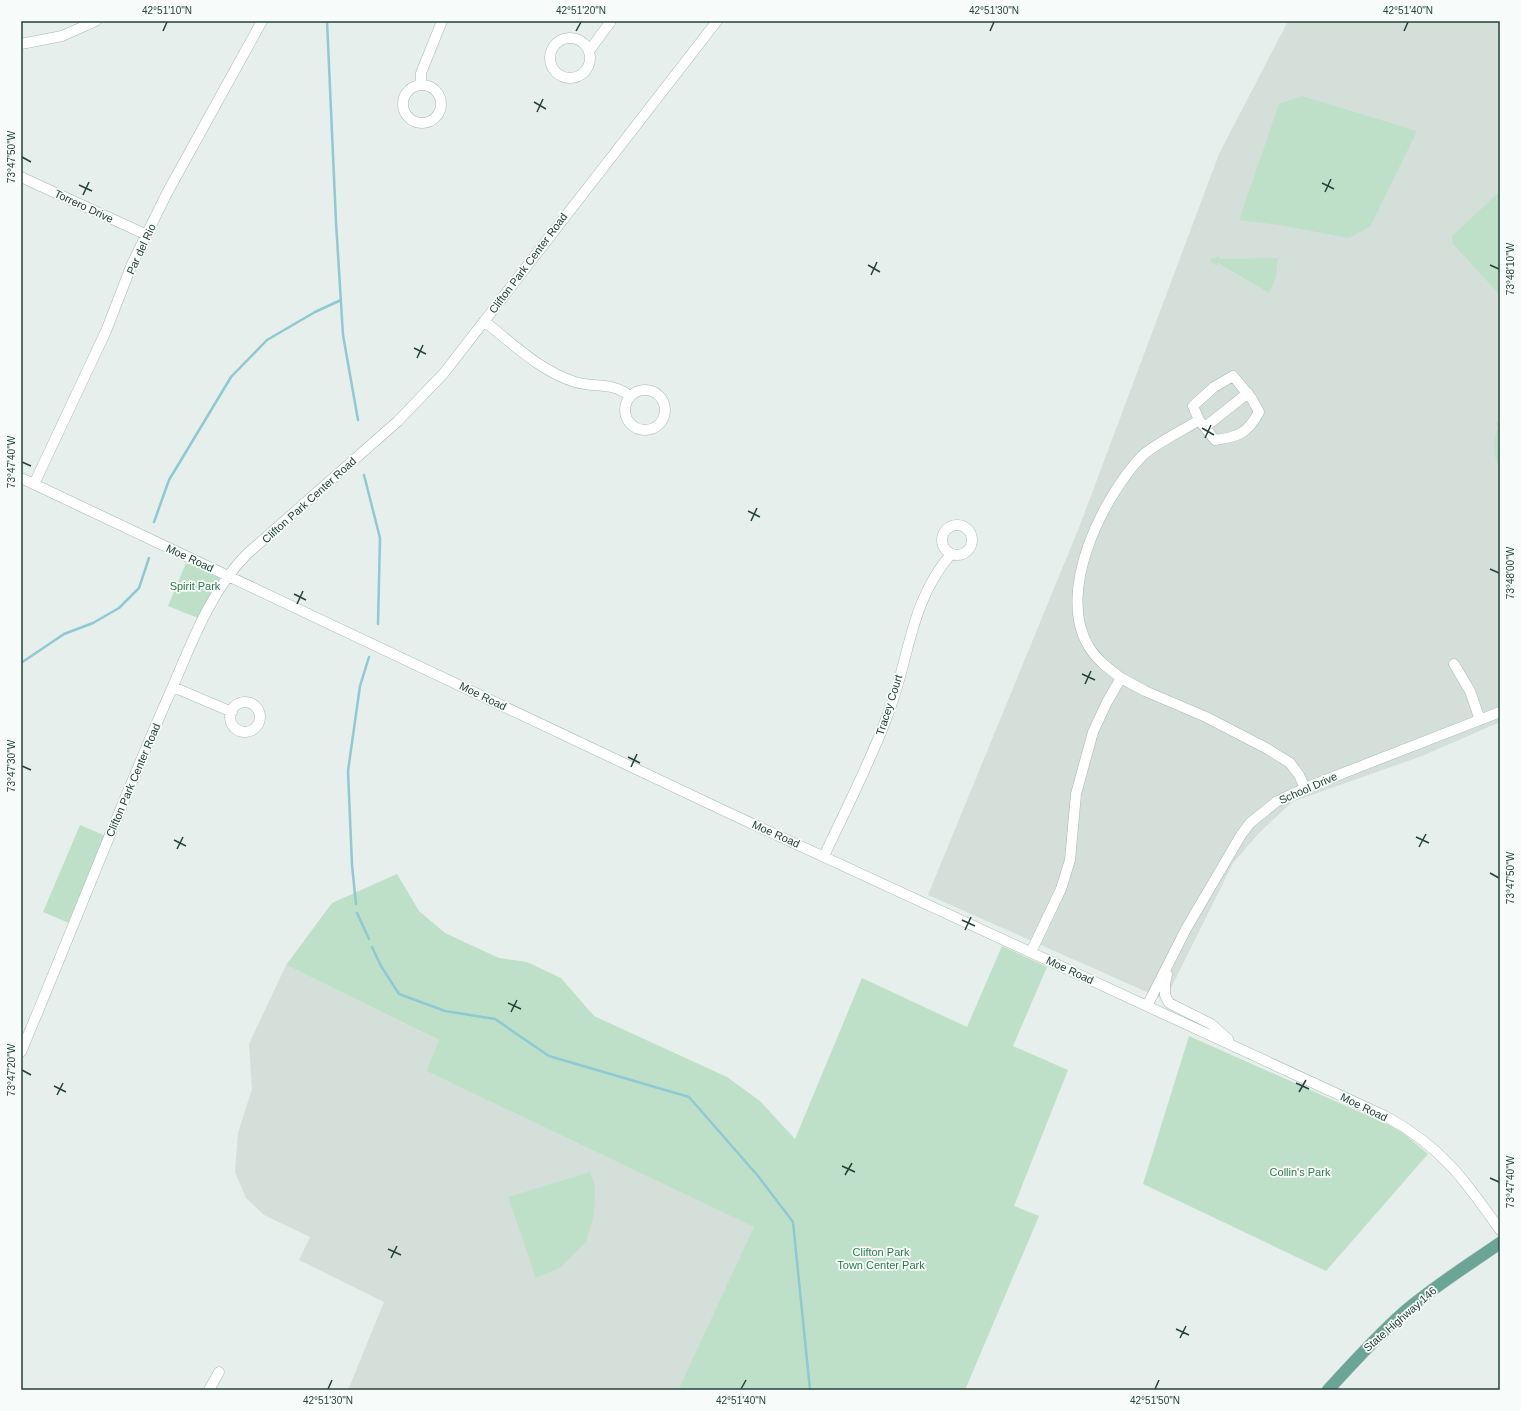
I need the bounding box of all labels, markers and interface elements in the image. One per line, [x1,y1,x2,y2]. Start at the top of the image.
text: 42°51'10"N [142,5,192,16]
text: 42°51'20"N [556,5,606,16]
text: 42°51'30"N [969,5,1019,16]
text: 42°51'40"N [1383,5,1433,16]
text: 73°47'50"W [6,130,17,183]
street label: Torrero Drive [53,187,115,225]
street label: Clifton Park Center Road [486,211,570,315]
street label: Par del Rio [124,222,158,276]
text: 73°48'10"W [1505,242,1516,295]
text: 73°47'40"W [6,435,17,488]
street label: Clifton Park Center Road [260,455,358,545]
street label: Moe Road [164,542,216,574]
text: 73°48'00"W [1505,546,1516,599]
park label: Spirit Park [170,580,221,592]
street label: Tracey Court [874,673,904,737]
street label: Moe Road [458,679,508,713]
street label: Clifton Park Center Road [104,721,162,839]
text: 73°47'30"W [6,739,17,792]
street label: School Drive [1277,770,1339,806]
street label: Moe Road [750,818,802,850]
text: 73°47'50"W [1505,851,1516,904]
street label: Moe Road [1044,954,1096,986]
text: 73°47'20"W [6,1043,17,1096]
street label: Moe Road [1339,1090,1389,1124]
text: 73°47'40"W [1505,1155,1516,1208]
park label: Collin's Park [1270,1166,1331,1178]
park label: Clifton Park Town Center Park [837,1246,925,1271]
street label: State Highway 146 [1361,1284,1439,1354]
text: 42°51'30"N [303,1395,353,1406]
text: 42°51'40"N [716,1395,766,1406]
text: 42°51'50"N [1130,1395,1180,1406]

